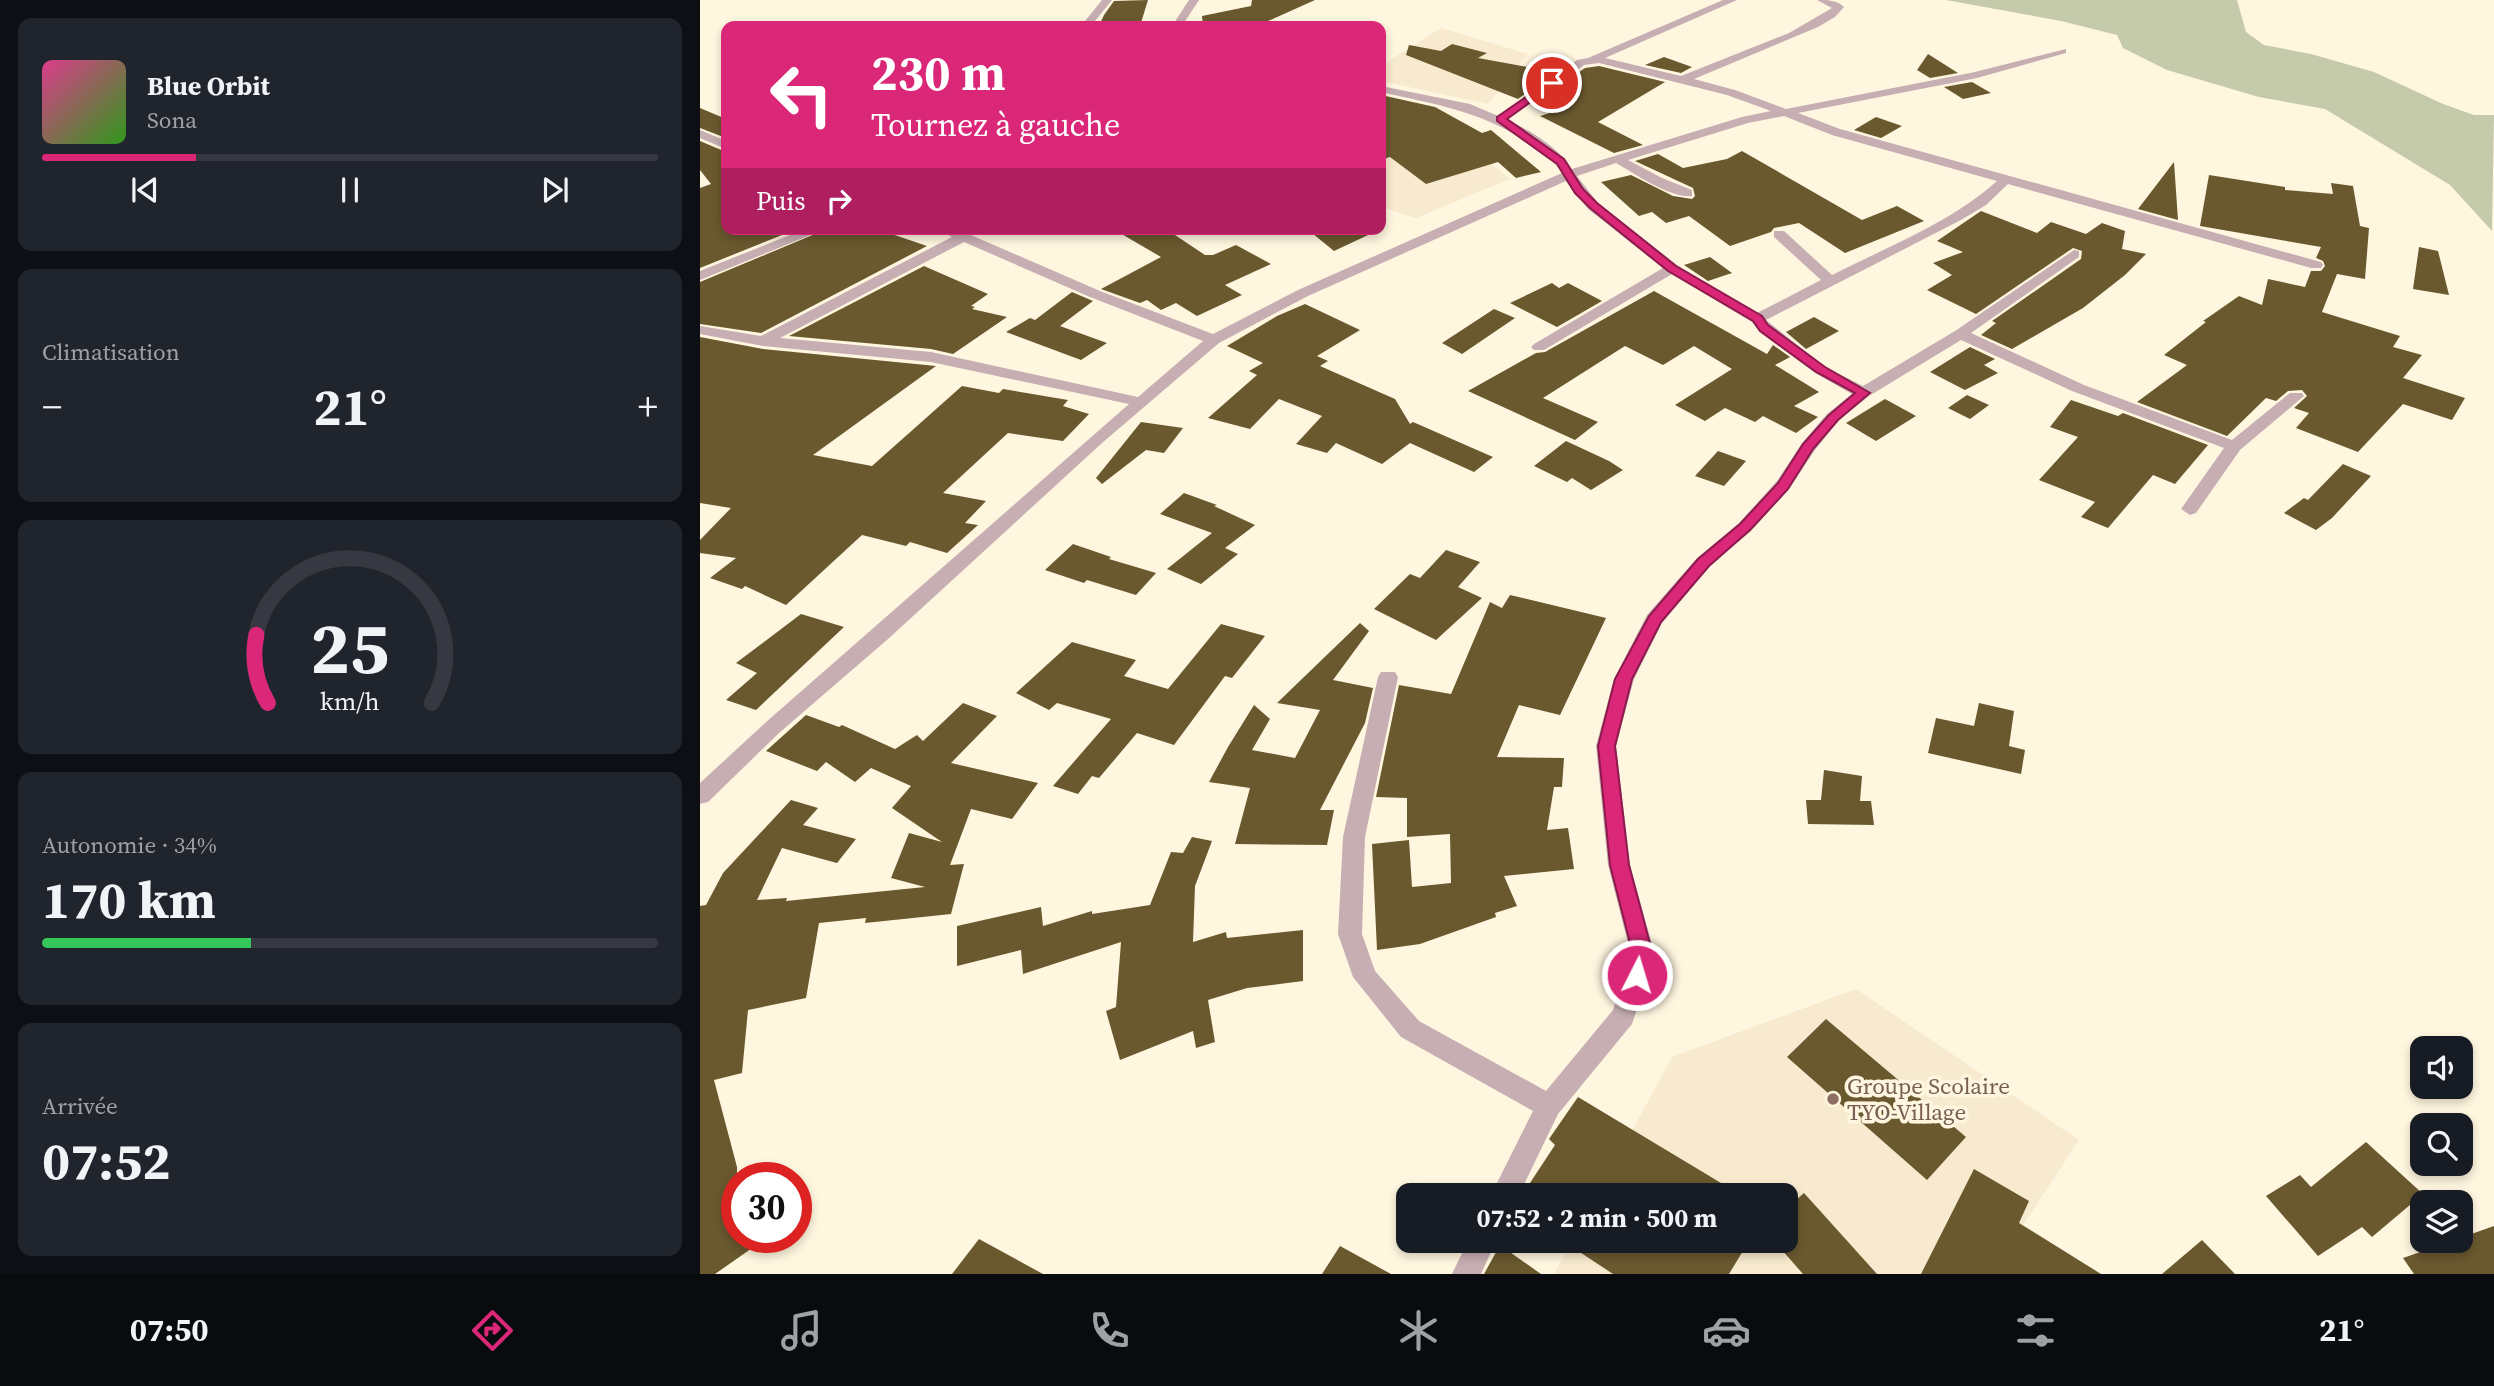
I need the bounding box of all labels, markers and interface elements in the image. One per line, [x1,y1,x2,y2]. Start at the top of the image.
text: 230 m [871,39,1006,106]
icon: left [756,49,847,140]
pin [1522,53,1582,113]
icon: arrive [1533,64,1571,102]
text: Blue Orbit [147,68,270,104]
text: Tournez à gauche [871,103,1120,147]
text: Sona [147,104,197,136]
icon: previous [126,171,164,209]
icon: pause [331,171,369,209]
icon: next [536,171,574,209]
icon: right [820,182,858,220]
text: Puis [756,183,806,219]
text: Climatisation [42,336,180,368]
text: 21° [313,371,387,442]
text: − [42,381,62,433]
text: + [638,381,658,433]
text: 25 [311,598,389,697]
text: km/h [320,684,380,718]
text: Autonomie · 34% [42,829,217,861]
text: 170 km [42,864,216,935]
position arrow [1600,938,1674,1012]
map controls [2410,1036,2473,1253]
button: sound [2410,1036,2473,1099]
place label: Groupe Scolaire TYO-Village [1847,1070,2010,1128]
text: Arrivée [42,1090,118,1122]
marker: Groupe Scolaire TYO-Village [1825,1091,1841,1107]
button: search [2410,1113,2473,1176]
text: 07:52 [42,1125,170,1196]
speed limit sign: 30 [721,1162,812,1253]
button: layers [2410,1190,2473,1253]
text: 07:52 · 2 min · 500 m [1477,1200,1717,1236]
icon: directions [468,1306,517,1355]
icon: music [777,1306,826,1355]
icon: phone [1085,1306,1134,1355]
icon: climate [1394,1306,1443,1355]
icon: car [1702,1306,1751,1355]
icon: filters [2011,1306,2060,1355]
text: 07:50 [130,1308,209,1352]
text: 21° [2319,1308,2364,1352]

